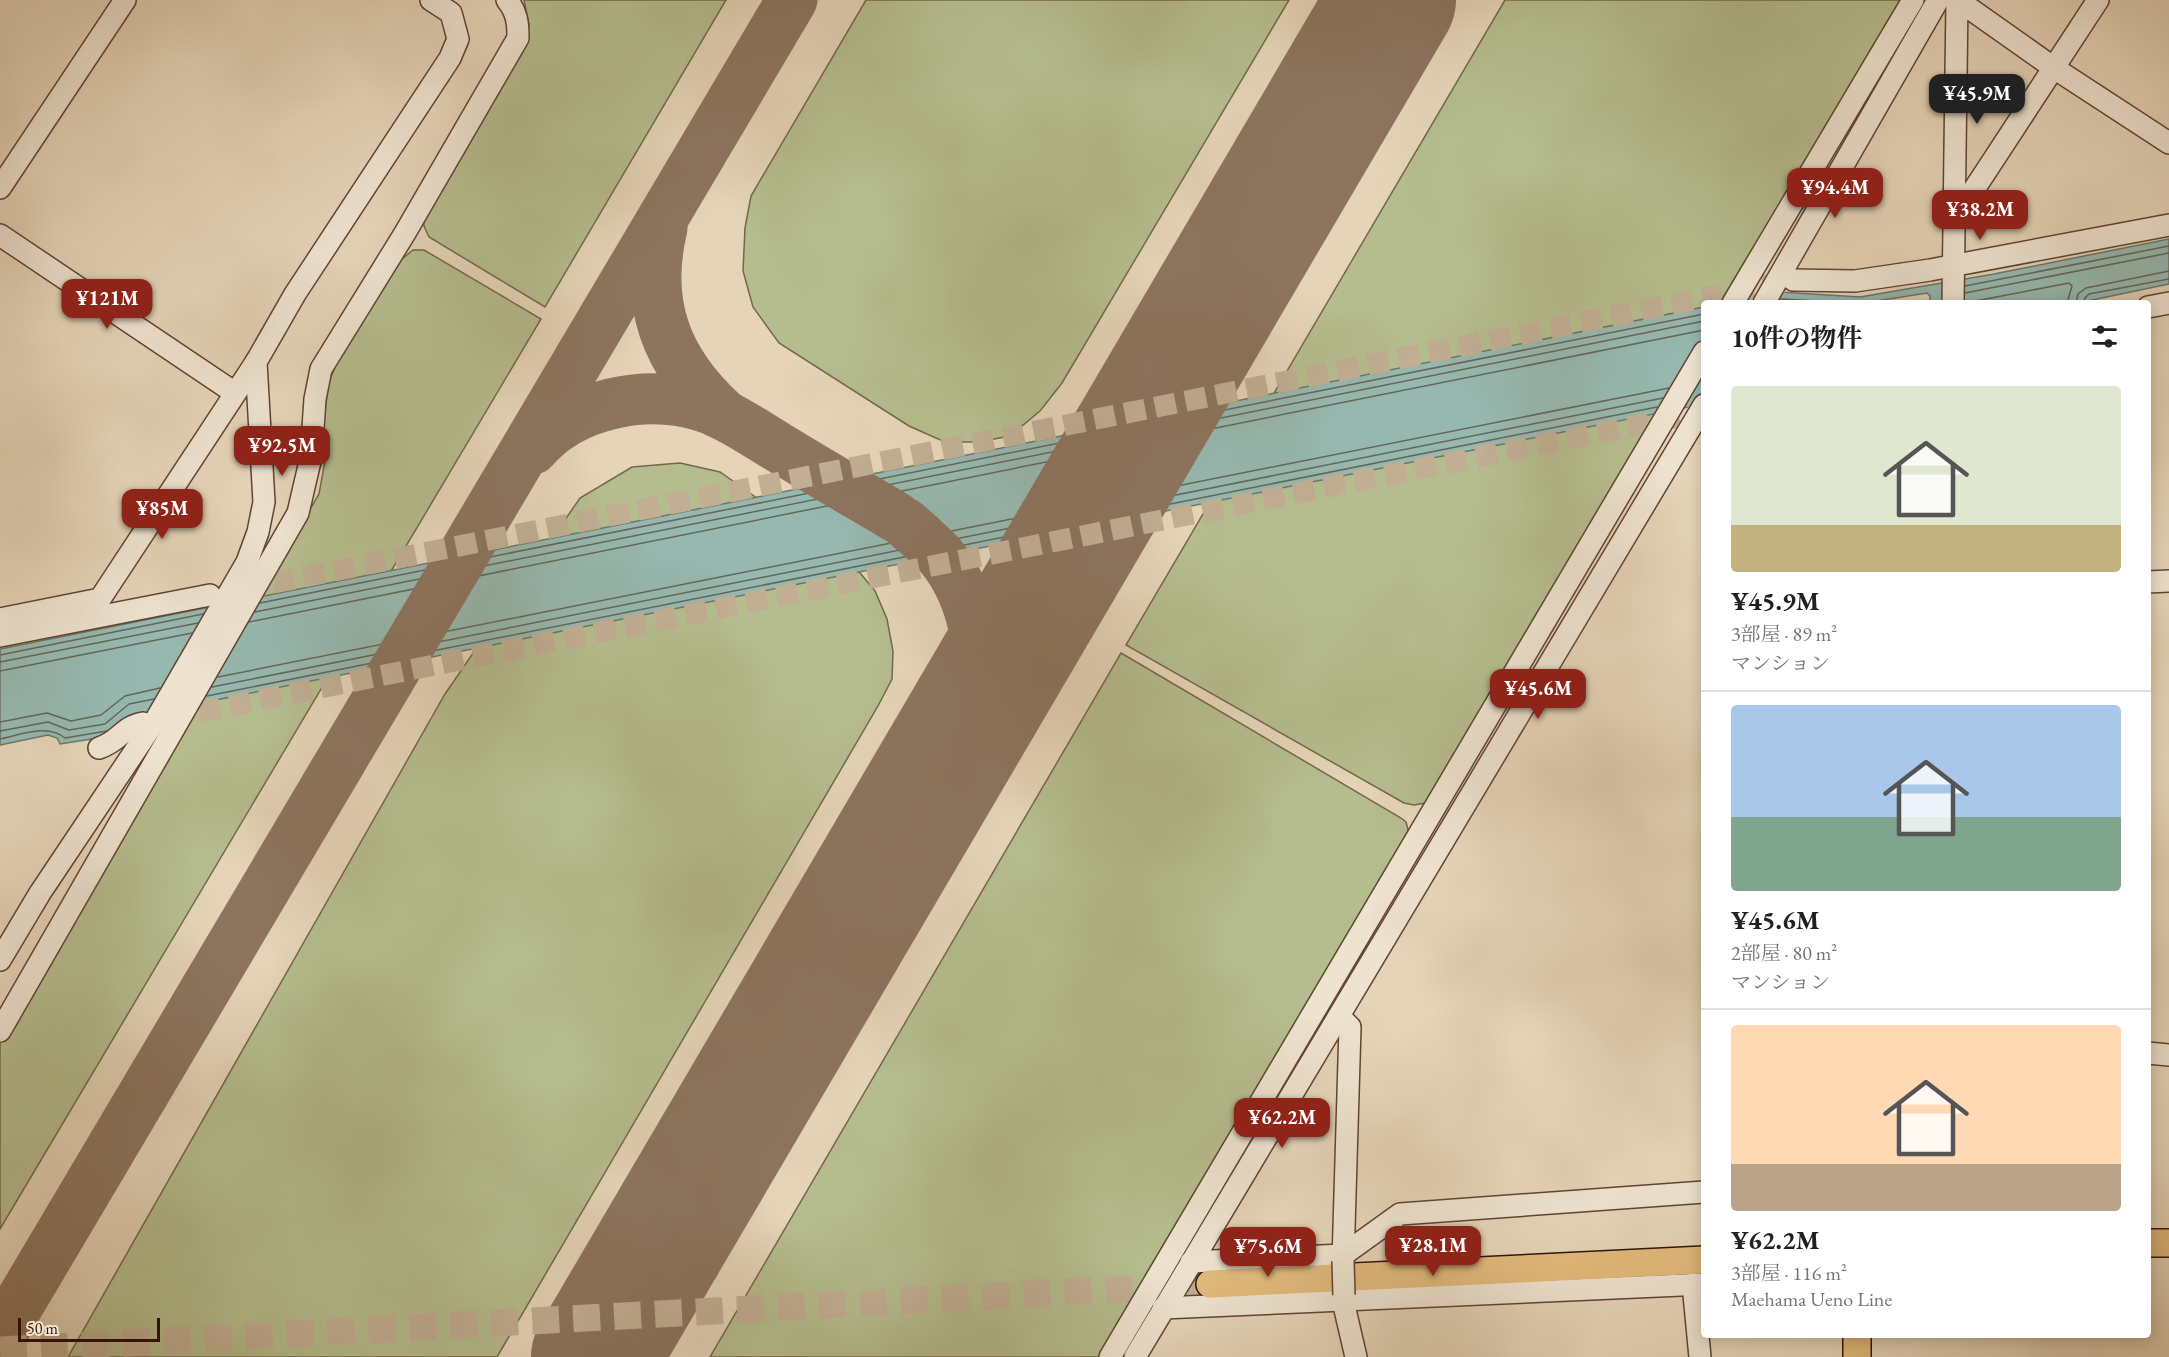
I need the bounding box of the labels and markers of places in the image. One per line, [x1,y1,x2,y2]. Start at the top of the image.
pin: ¥45.9M [1928,74,2026,125]
pin: ¥94.4M [1786,168,1884,219]
pin: ¥38.2M [1931,190,2029,241]
pin: ¥121M [65,279,149,330]
pin: ¥92.5M [233,426,331,477]
pin: ¥85M [126,489,198,540]
pin: ¥45.6M [1489,669,1587,720]
pin: ¥62.2M [1233,1098,1331,1149]
pin: ¥28.1M [1384,1226,1482,1277]
pin: ¥75.6M [1219,1227,1317,1278]

